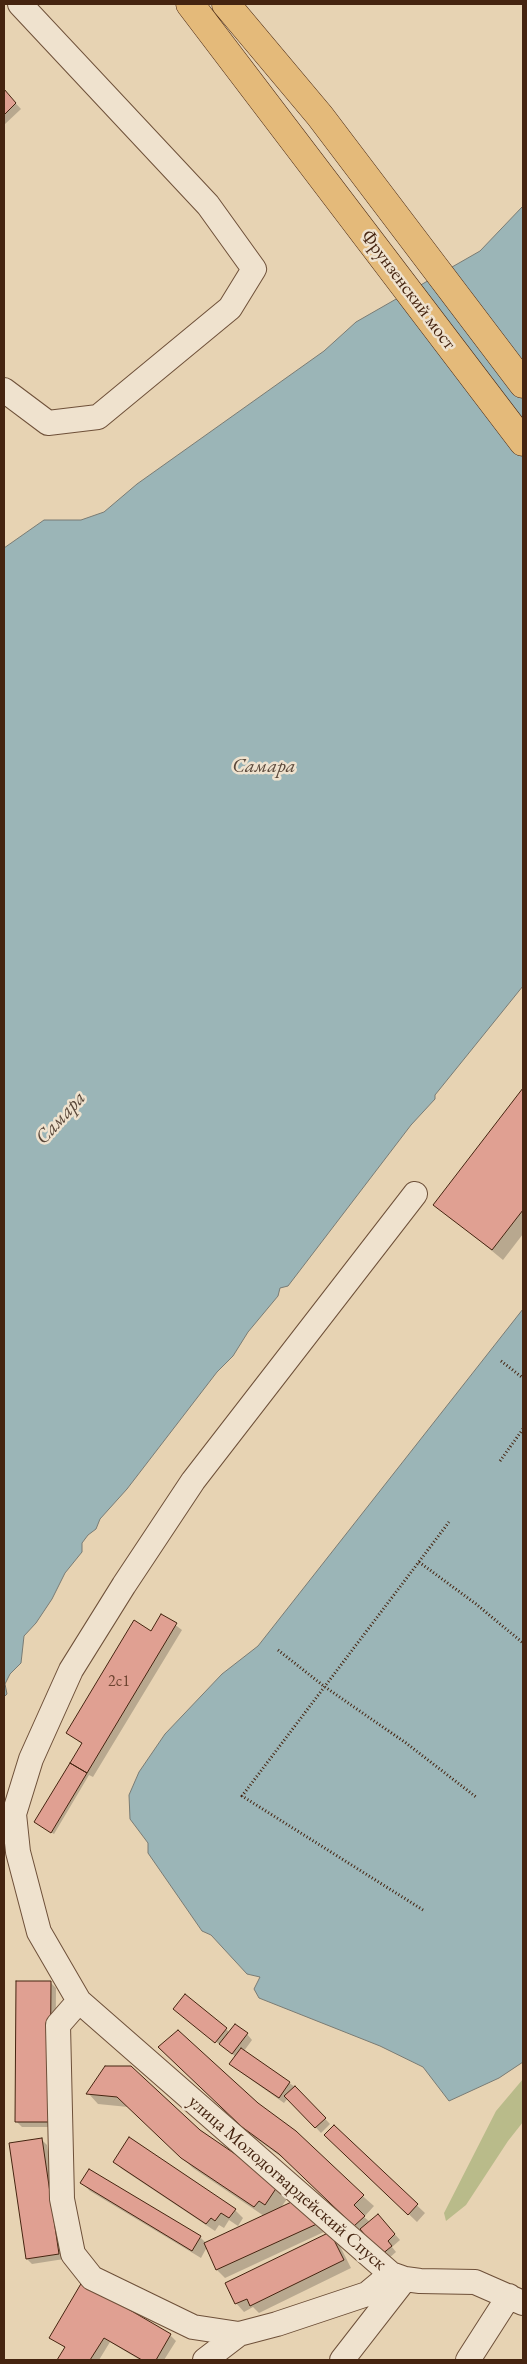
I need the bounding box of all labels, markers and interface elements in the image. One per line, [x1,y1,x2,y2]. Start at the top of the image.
street label: Фрунзенский мост [356,226,460,354]
water label: Самара [232,755,296,779]
water label: Самара [31,1086,91,1150]
house number: 2с1 [108,1672,130,1692]
street label: улица Молодогвардейский Спуск [183,2091,391,2275]

